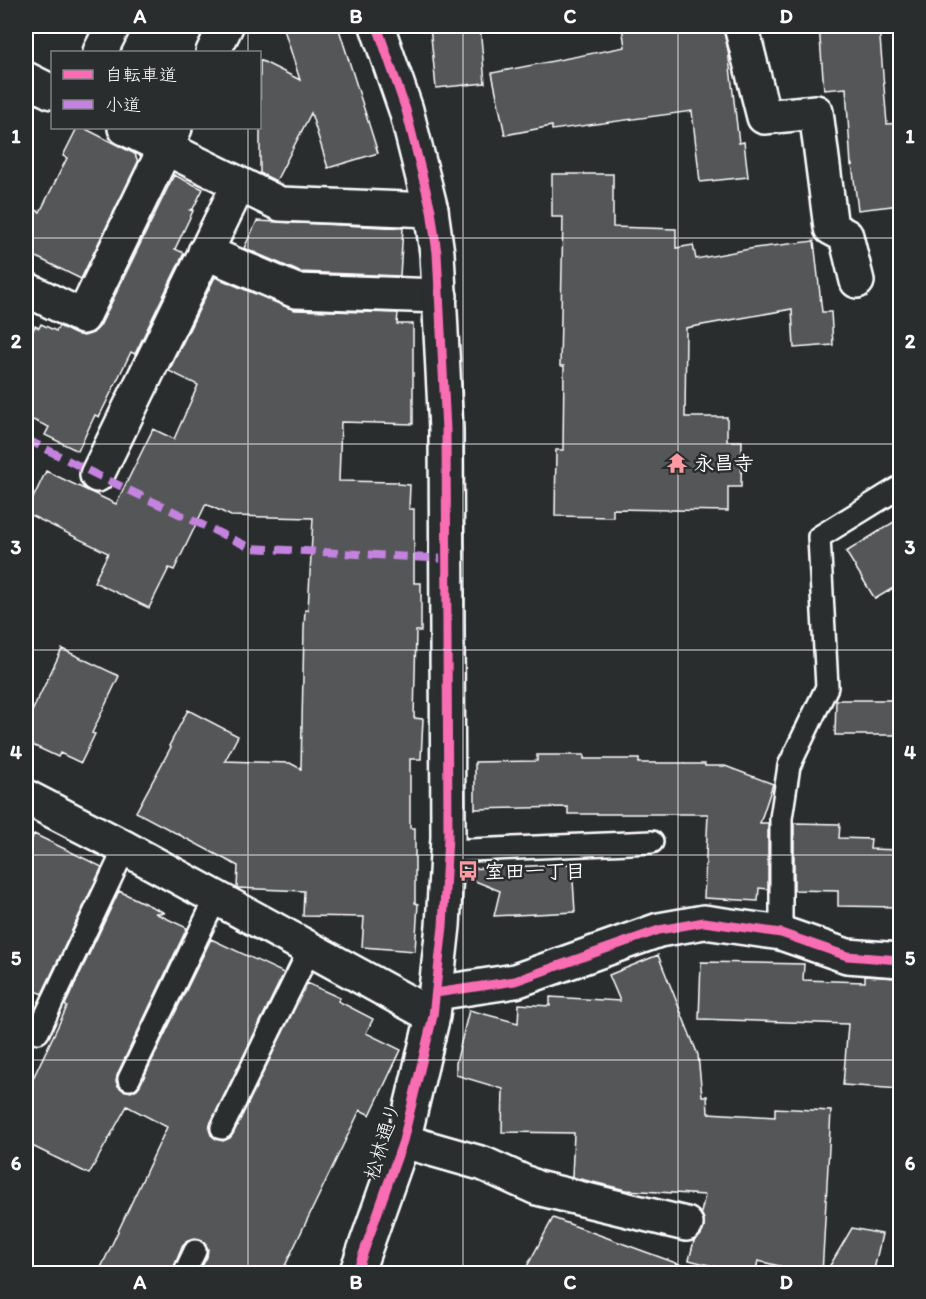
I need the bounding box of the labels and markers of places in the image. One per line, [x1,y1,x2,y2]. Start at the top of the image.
temple icon: 永昌寺 [665,451,689,475]
place label: 永昌寺 [694,451,754,475]
bus stop icon: 室田一丁目 [456,859,480,883]
place label: 室田一丁目 [485,859,585,883]

